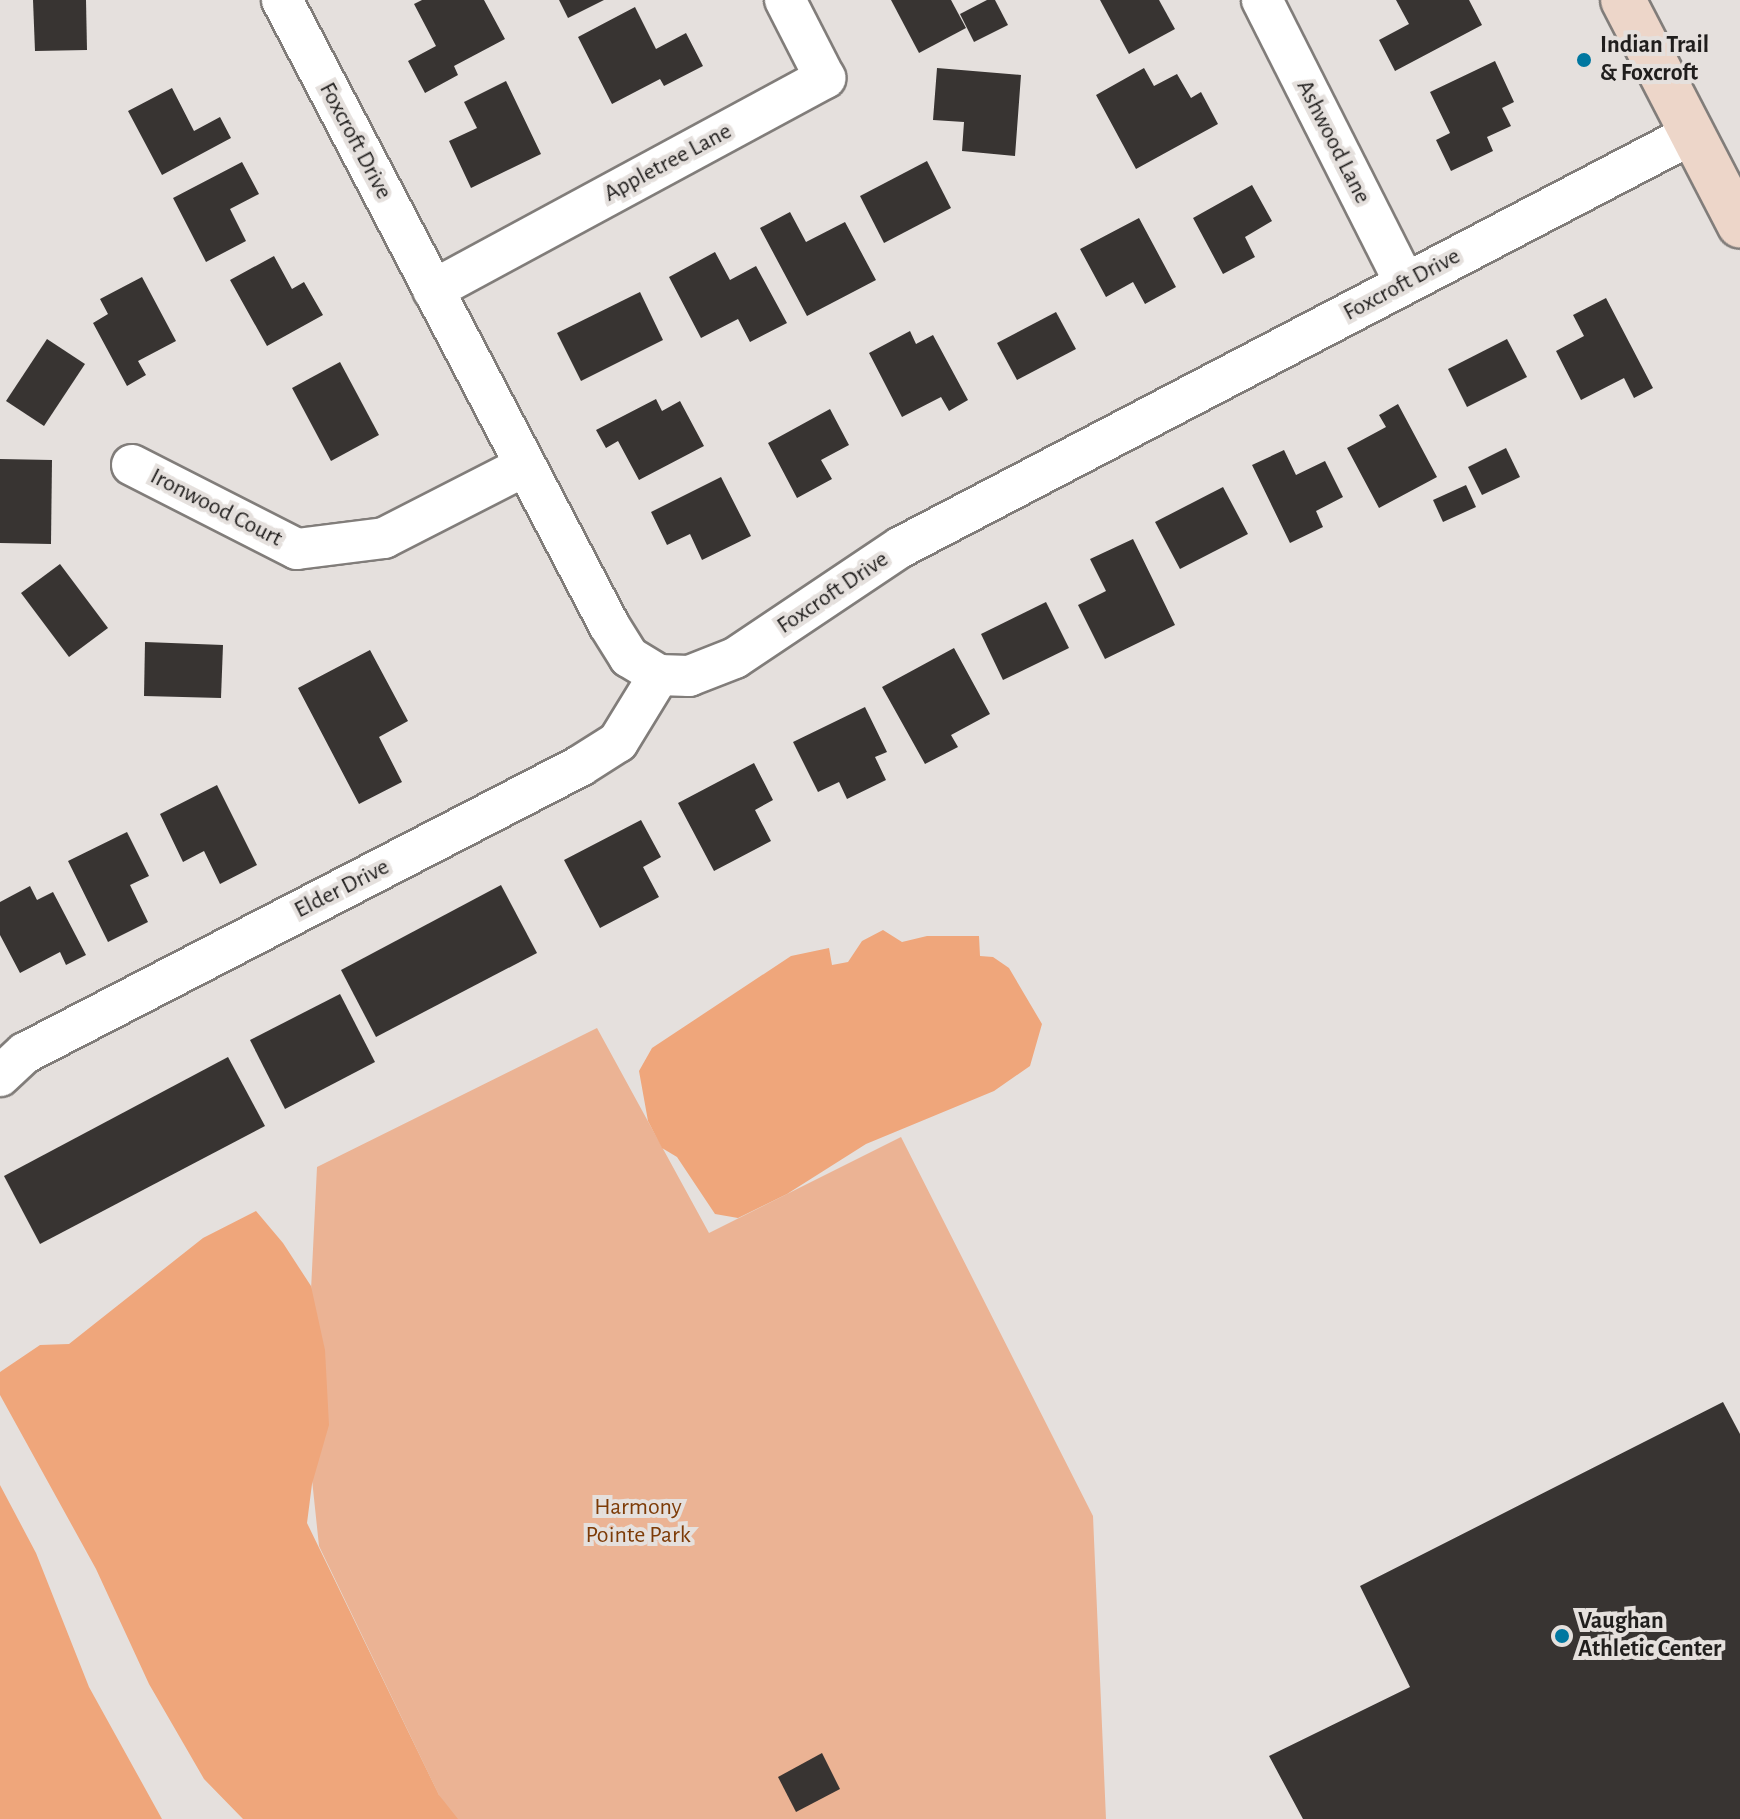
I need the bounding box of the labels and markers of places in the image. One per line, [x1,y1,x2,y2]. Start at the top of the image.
place label: Indian Trail & Foxcroft [1600,32,1709,88]
marker: Indian Trail & Foxcroft [1575,51,1593,69]
place label: Vaughan Athletic Center [1578,1608,1721,1664]
marker: Vaughan Athletic Center [1553,1627,1571,1645]

